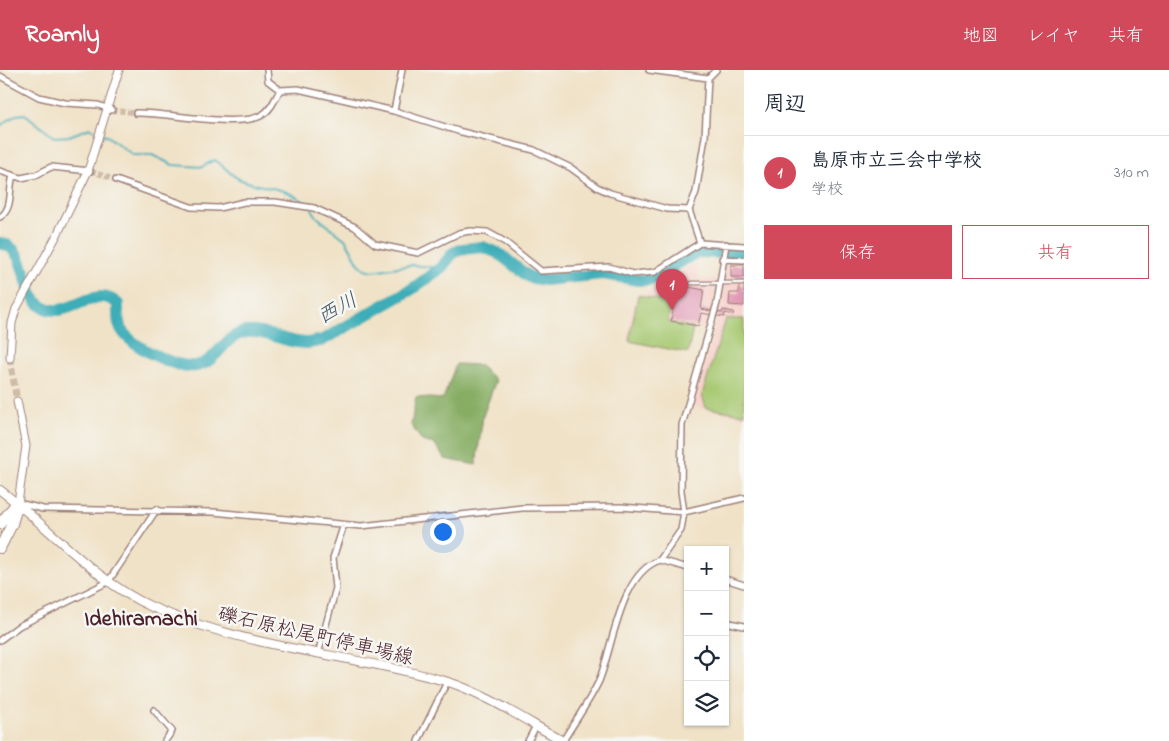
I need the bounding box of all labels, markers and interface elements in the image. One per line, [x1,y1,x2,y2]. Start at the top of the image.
text: Roamly [25,18,100,53]
text: 地図 [963,24,999,50]
text: レイヤ [1027,24,1080,50]
text: 共有 [1108,24,1144,50]
text: 周辺 [764,90,806,120]
text: 島原市立三会中学校 [811,148,982,175]
text: 1 [777,161,783,185]
text: 310 m [1114,161,1149,185]
text: 学校 [811,178,843,202]
button: 保存 [764,225,952,279]
button: 共有 [962,225,1149,279]
pin: 1 [656,269,688,310]
water label: 西川 [312,286,364,333]
your location [430,519,456,545]
map controls [684,546,729,726]
button: + [684,546,729,591]
button: − [684,591,729,636]
street label: 礫石原松尾町停車場線 [215,601,416,674]
district label: Idehiramachi [84,604,198,636]
button: locate [684,636,729,681]
button: layers [684,681,729,726]

